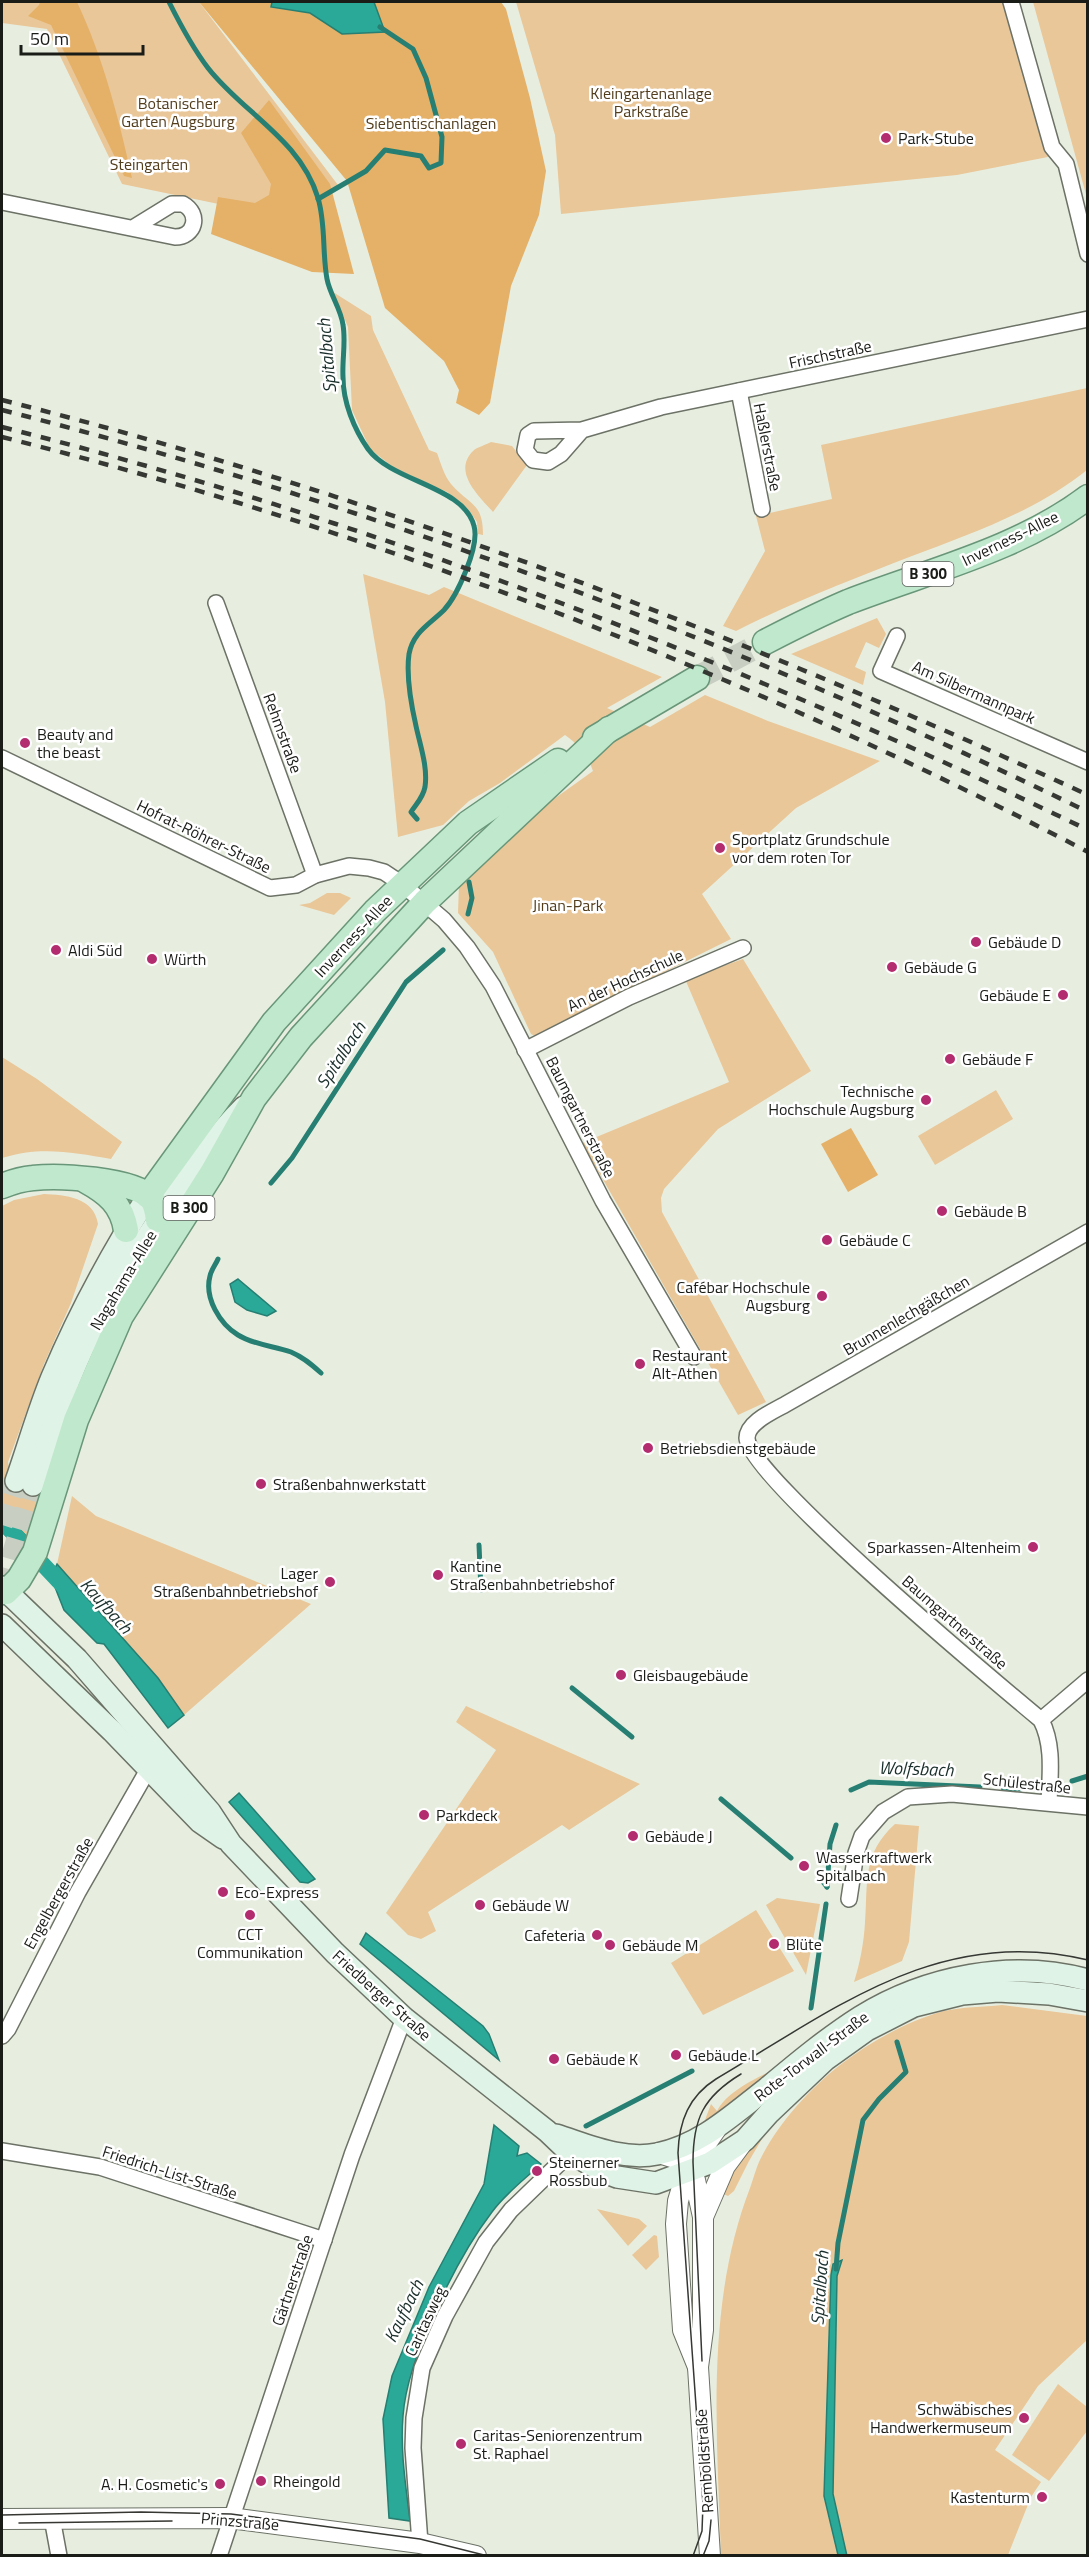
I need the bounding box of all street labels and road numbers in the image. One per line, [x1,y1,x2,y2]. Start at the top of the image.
street label: Frischstraße [786,334,874,374]
street label: Haßlerstraße [748,401,788,493]
street label: Inverness-Allee [958,504,1062,572]
road number: B 300 [902,562,954,586]
street label: Am Silbermannpark [909,654,1040,730]
street label: Rehmstraße [257,690,309,776]
street label: Hofrat-Röhrer-Straße [133,793,275,879]
street label: Inverness-Allee [308,889,398,983]
street label: An der Hochschule [563,943,687,1017]
street label: Baumgartnerstraße [540,1052,622,1182]
road number: B 300 [164,1196,214,1220]
street label: Nagahama-Allee [84,1225,162,1335]
street label: Brunnenlechgäßchen [838,1269,974,1361]
street label: Baumgartnerstraße [897,1569,1013,1675]
street label: Schülestraße [982,1766,1072,1800]
street label: Engelbergerstraße [17,1832,99,1954]
street label: Friedberger Straße [327,1944,437,2046]
street label: Rote-Torwall-Straße [749,2005,873,2107]
street label: Friedrich-List-Straße [99,2139,241,2205]
street label: Gärtnerstraße [265,2231,319,2329]
street label: Caritasweg [398,2282,452,2360]
street label: Remboldstraße [688,2408,720,2514]
street label: Prinzstraße [200,2506,280,2536]

